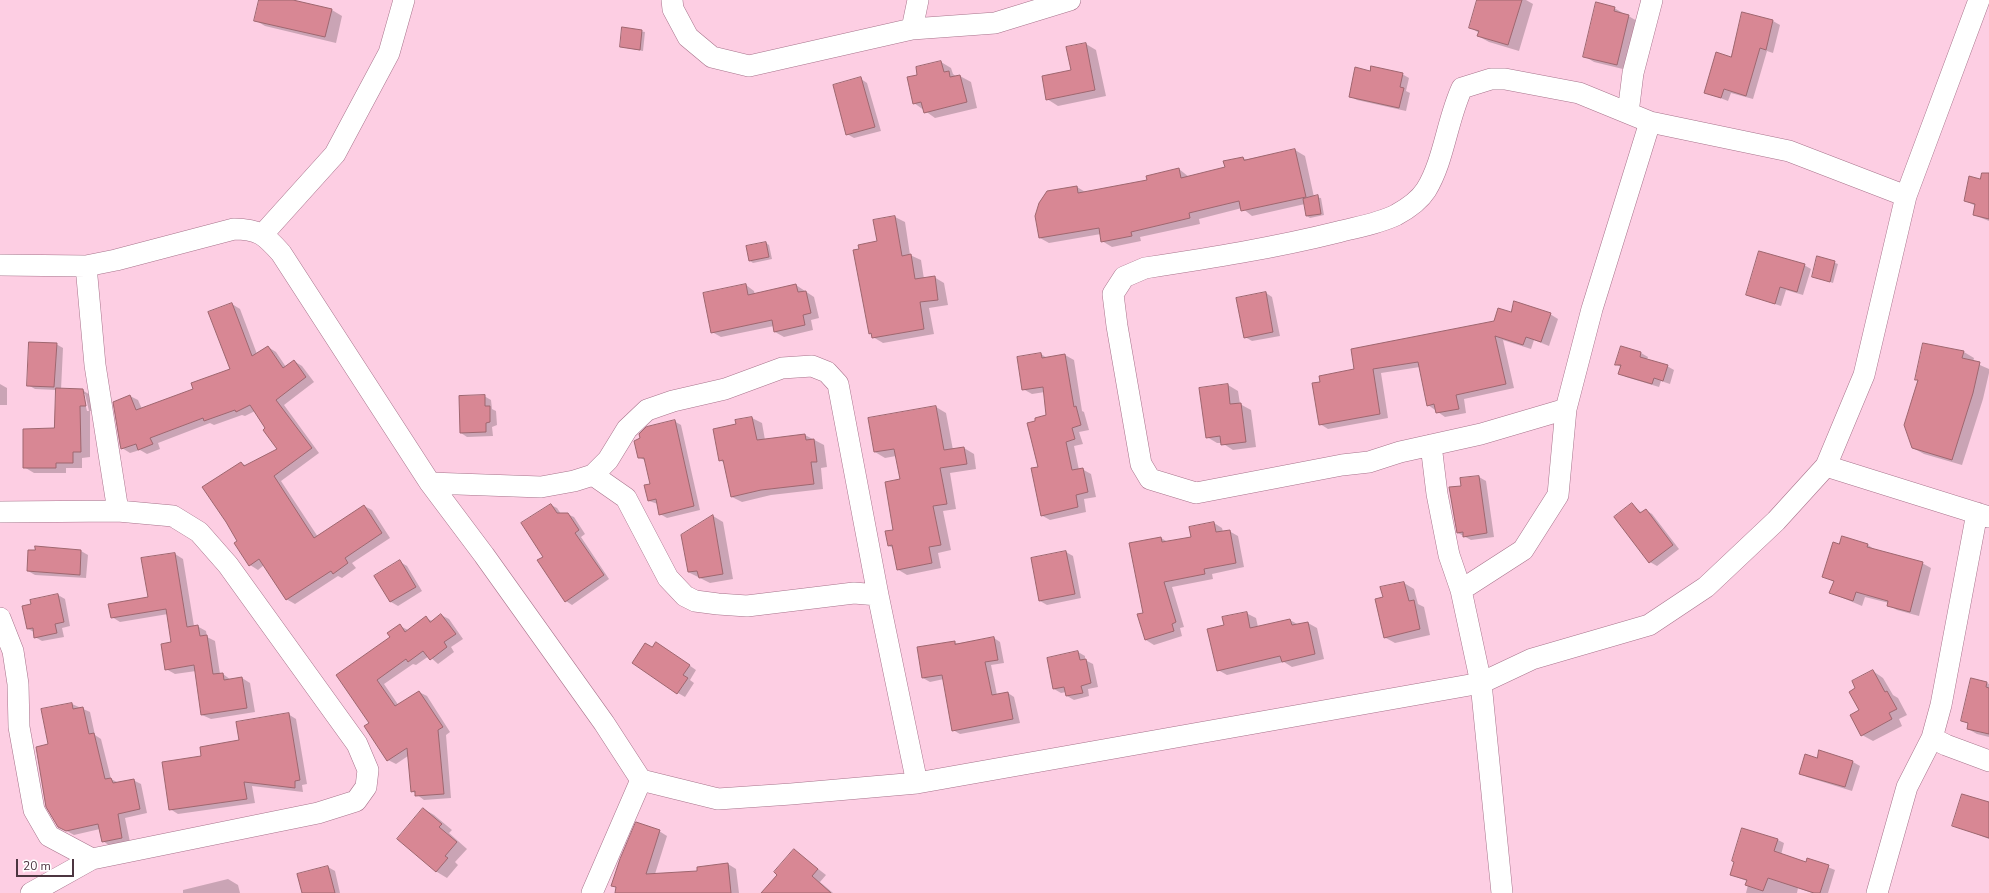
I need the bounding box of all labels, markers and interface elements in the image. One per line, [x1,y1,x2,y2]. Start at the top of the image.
scale bar [18,851,76,877]
text: 20 m [23,858,51,874]

